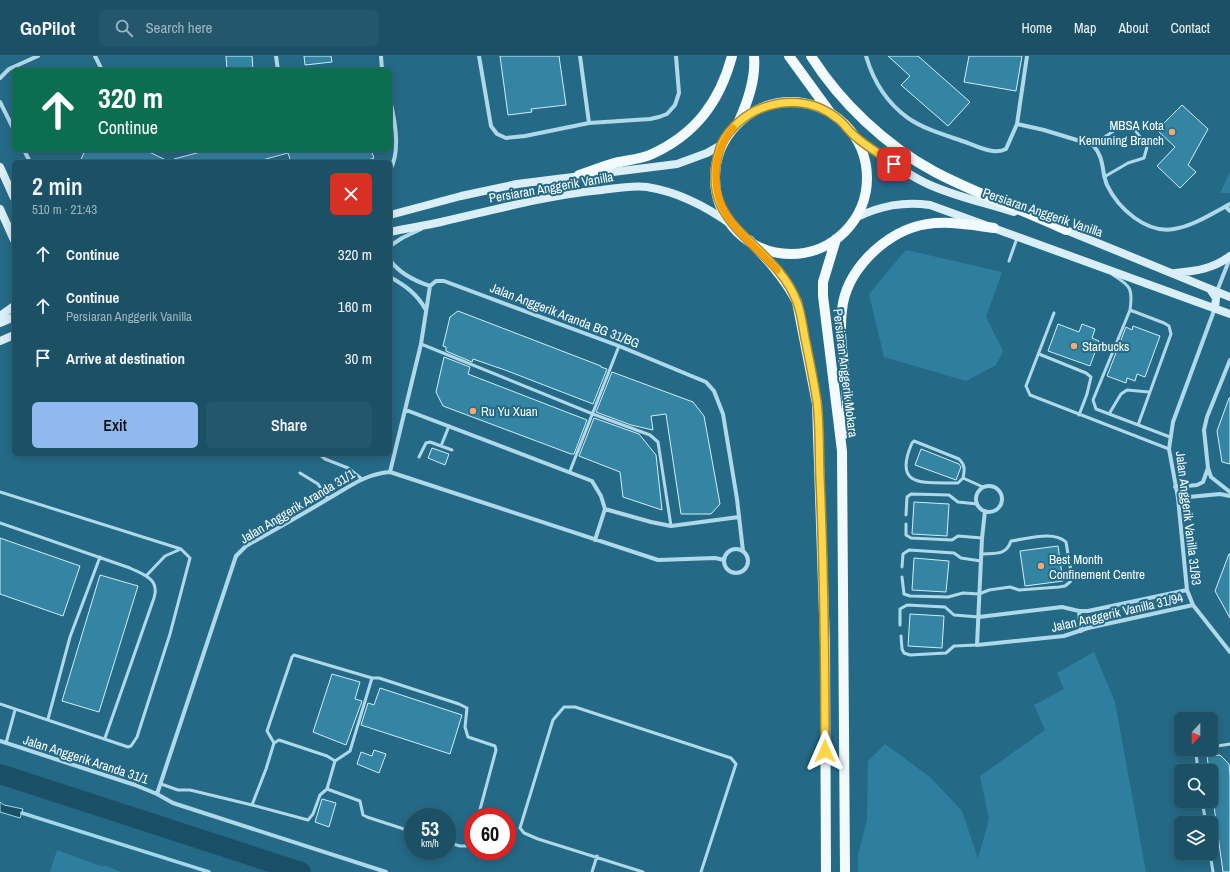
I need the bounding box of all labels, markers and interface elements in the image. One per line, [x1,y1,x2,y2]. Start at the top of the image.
search box [99,10,379,46]
text: GoPilot [20,15,75,41]
icon: search [113,17,135,39]
text: Search here [145,17,212,38]
text: Home [1021,19,1052,37]
text: Map [1074,19,1096,37]
text: About [1118,19,1148,37]
text: Contact [1170,19,1210,37]
text: 320 m [98,79,163,117]
icon: ahead [32,84,84,136]
text: Continue [98,115,158,140]
place label: MBSA Kota Kemuning Branch [1079,117,1164,149]
marker: MBSA Kota Kemuning Branch [1167,127,1177,137]
pin [877,147,911,181]
icon: arrive [883,153,905,175]
street label: Persiaran Anggerik Vanilla [488,168,615,207]
text: 2 min [32,170,83,202]
button: close [330,173,372,215]
street label: Persiaran Anggerik Vanilla [980,184,1105,241]
text: 510 m · 21:43 [32,201,97,218]
icon: ahead [32,243,54,265]
text: Continue [66,244,119,265]
text: 320 m [338,244,372,265]
street label: Jalan Anggerik Aranda BG 31/BG [488,279,642,352]
text: Continue [66,287,119,308]
icon: ahead [32,295,54,317]
text: 160 m [338,296,372,317]
text: Persiaran Anggerik Vanilla [66,308,192,325]
street label: Persiaran Anggerik Mokara [829,308,862,439]
place label: Starbucks [1082,338,1129,355]
marker: Starbucks [1069,341,1079,351]
icon: arrive [32,347,54,369]
text: Arrive at destination [66,348,185,369]
text: 30 m [345,348,372,369]
button: Exit [32,402,198,448]
button: Share [206,402,372,448]
place label: Ru Yu Xuan [481,403,538,420]
marker: Ru Yu Xuan [468,406,478,416]
street label: Jalan Anggerik Vanilla 31/93 [1172,450,1205,586]
street label: Jalan Anggerik Aranda 31/1 [237,465,358,547]
place label: Best Month Confinement Centre [1049,551,1145,583]
marker: Best Month Confinement Centre [1036,561,1046,571]
street label: Jalan Anggerik Vanilla 31/94 [1049,589,1185,636]
north arrow [1174,712,1218,756]
map controls [1174,712,1218,860]
position arrow [804,730,846,772]
street label: Jalan Anggerik Aranda 31/1 [21,731,151,788]
button: search [1174,764,1218,808]
speed limit sign: 60 [464,808,516,860]
text: 53 [421,815,439,842]
button: layers [1174,816,1218,860]
text: km/h [421,837,439,850]

